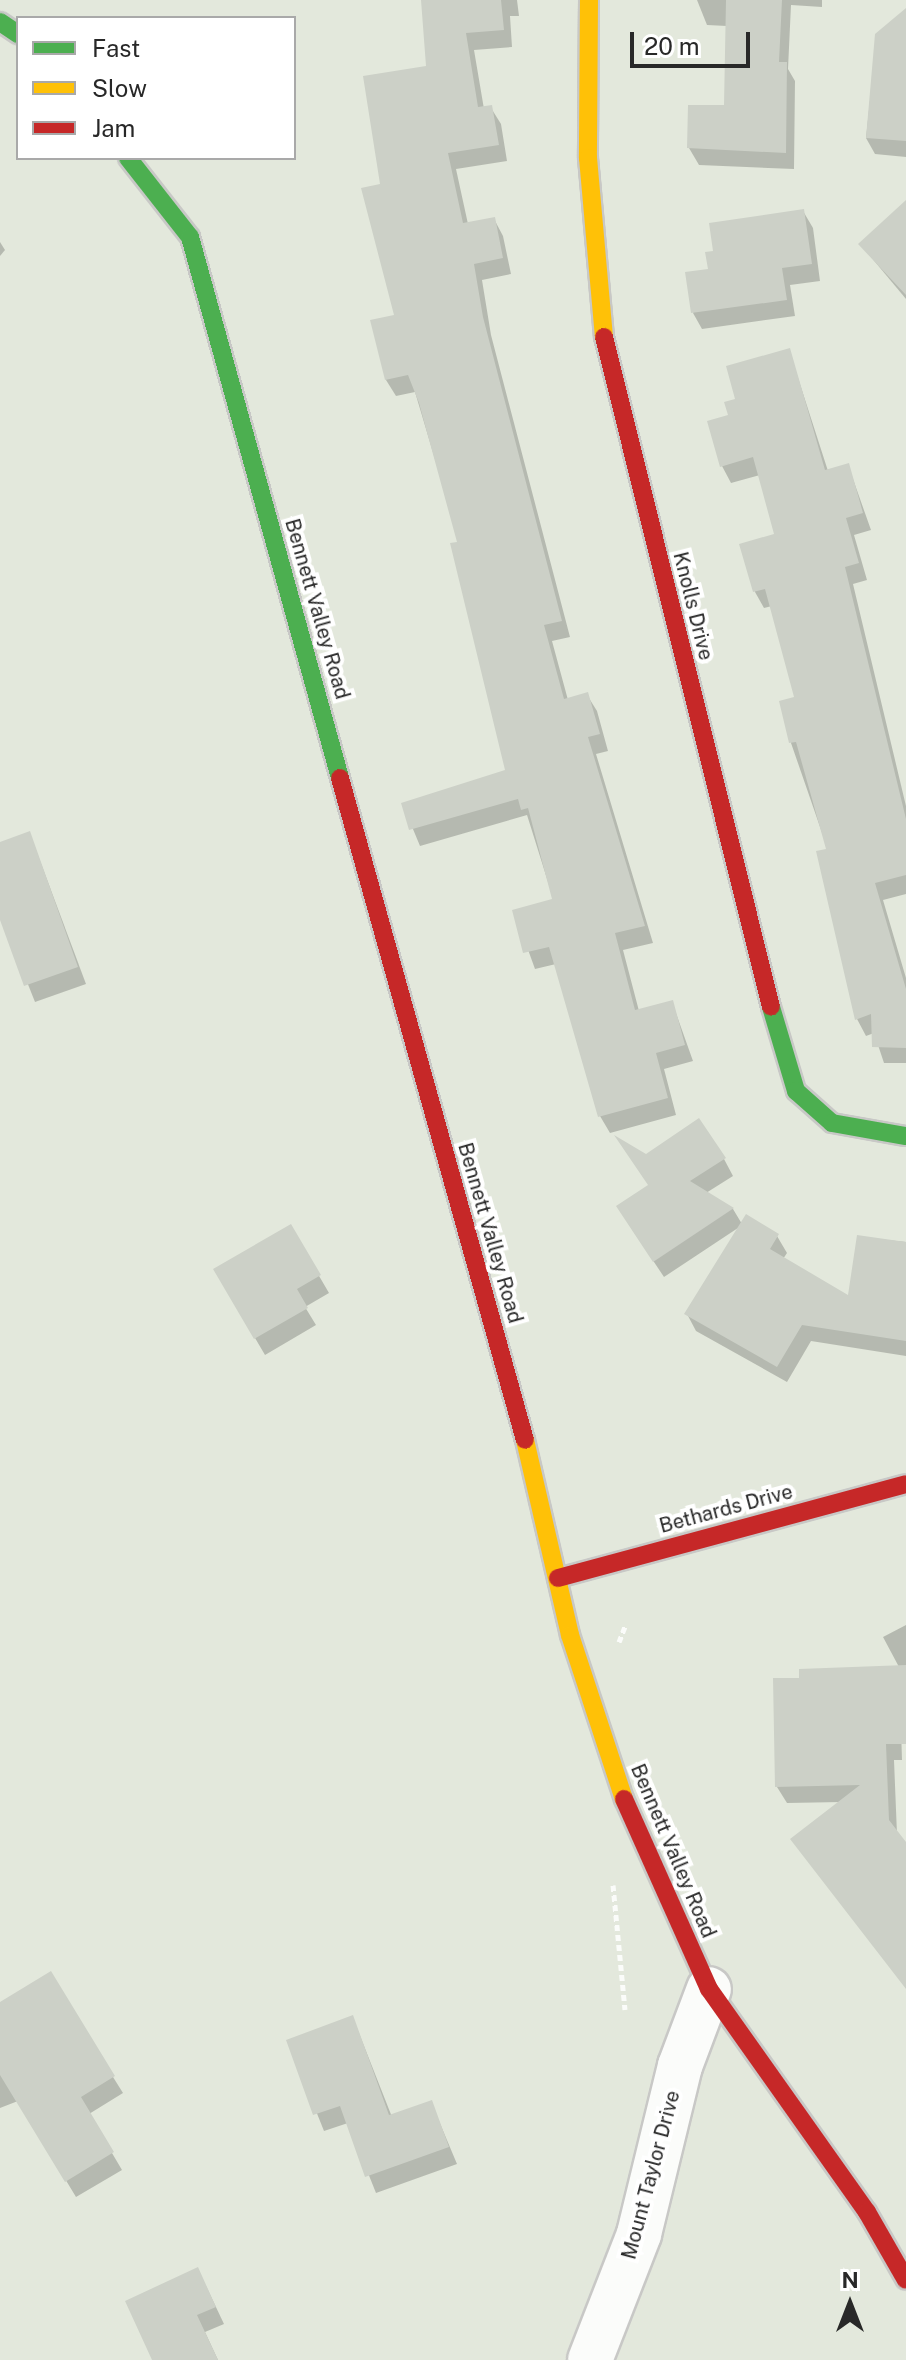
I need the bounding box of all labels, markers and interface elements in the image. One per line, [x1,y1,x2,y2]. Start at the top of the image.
legend [16,16,296,160]
scale bar [634,16,754,66]
text: 20 m [644,32,700,60]
text: Fast [92,34,140,62]
text: Slow [92,74,147,102]
text: Jam [92,114,135,142]
street label: Bennett Valley Road [280,516,354,702]
street label: Knolls Drive [668,549,718,663]
street label: Bennett Valley Road [453,1140,527,1326]
street label: Bethards Drive [657,1480,795,1538]
street label: Bennett Valley Road [625,1760,721,1942]
street label: Mount Taylor Drive [617,2088,685,2262]
north arrow [810,2264,890,2344]
text: N [841,2267,859,2293]

